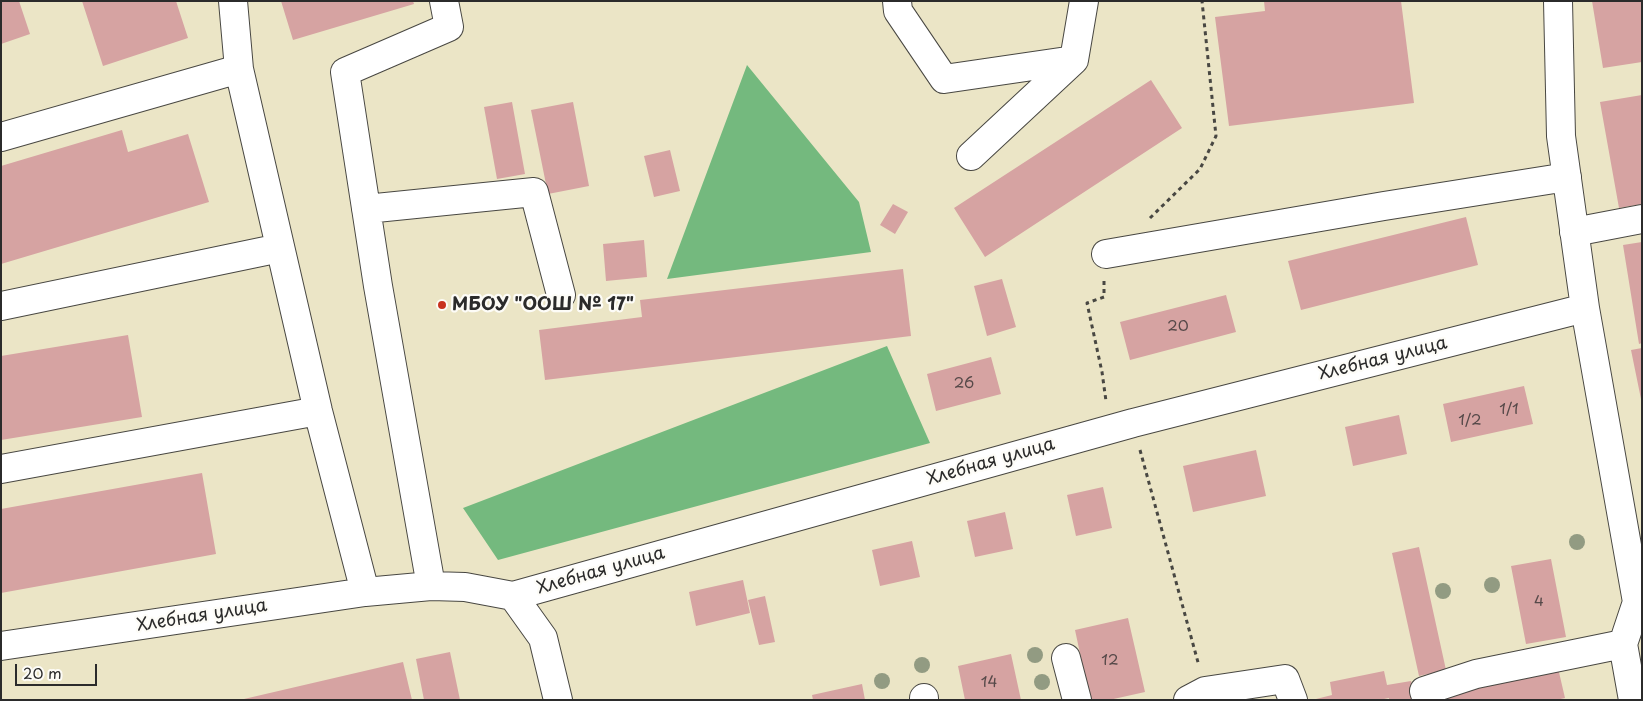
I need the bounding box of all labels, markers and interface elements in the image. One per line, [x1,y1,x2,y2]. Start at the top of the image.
place label: МБОУ "ООШ № 17" [452,294,634,316]
marker: МБОУ "ООШ № 17" [436,299,448,311]
house number: 20 [1167,318,1189,336]
street label: Хлебная улица [1317,333,1449,385]
house number: 26 [954,375,974,393]
house number: 1/1 [1499,401,1519,419]
house number: 1/2 [1458,412,1482,430]
street label: Хлебная улица [925,433,1057,491]
street label: Хлебная улица [535,542,667,600]
house number: 4 [1534,593,1544,611]
street label: Хлебная улица [135,595,269,637]
house number: 12 [1101,652,1119,670]
scale bar [18,654,100,686]
text: 20 m [23,661,62,684]
house number: 14 [981,674,997,692]

